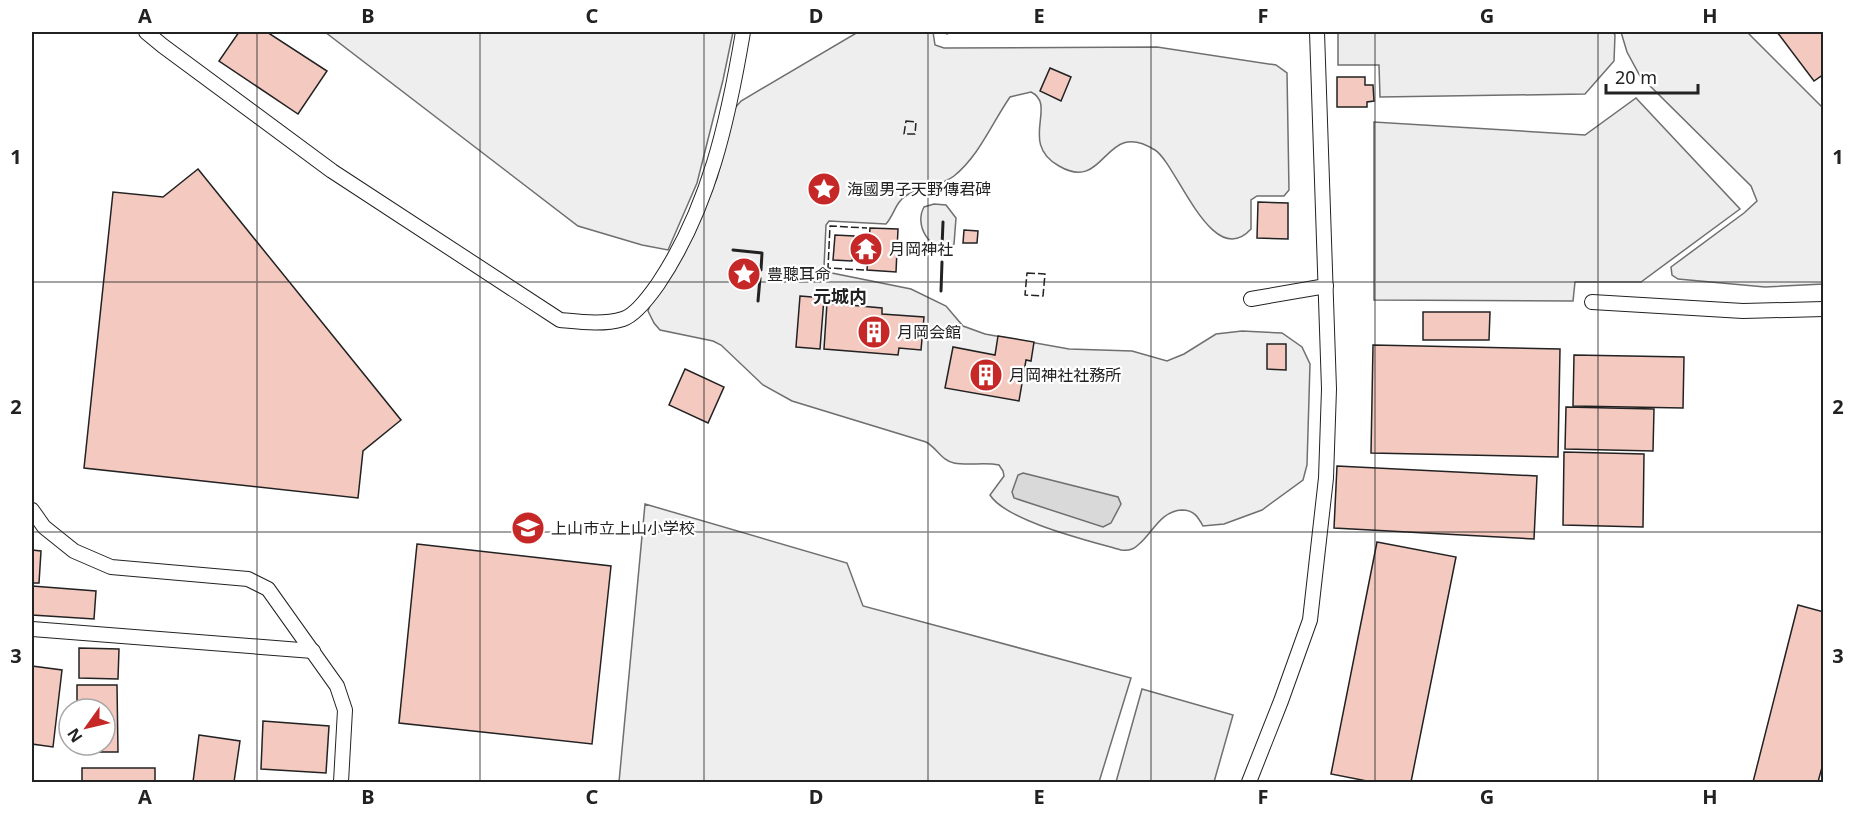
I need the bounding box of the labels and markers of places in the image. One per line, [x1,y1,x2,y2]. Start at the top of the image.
place icon: 海國男子天野傳君碑 [806,171,842,207]
place label: 海國男子天野傳君碑 [847,178,991,200]
temple icon: 月岡神社 [848,231,884,267]
place label: 月岡神社 [889,238,953,260]
place icon: 豊聰耳命 [726,256,762,292]
place label: 豊聰耳命 [767,263,831,285]
building icon: 月岡会館 [856,314,892,350]
place label: 月岡会館 [897,321,961,343]
building icon: 月岡神社社務所 [968,357,1004,393]
place label: 月岡神社社務所 [1009,364,1121,386]
school or university icon: 上山市立上山小学校 [510,510,546,546]
place label: 上山市立上山小学校 [551,517,695,539]

